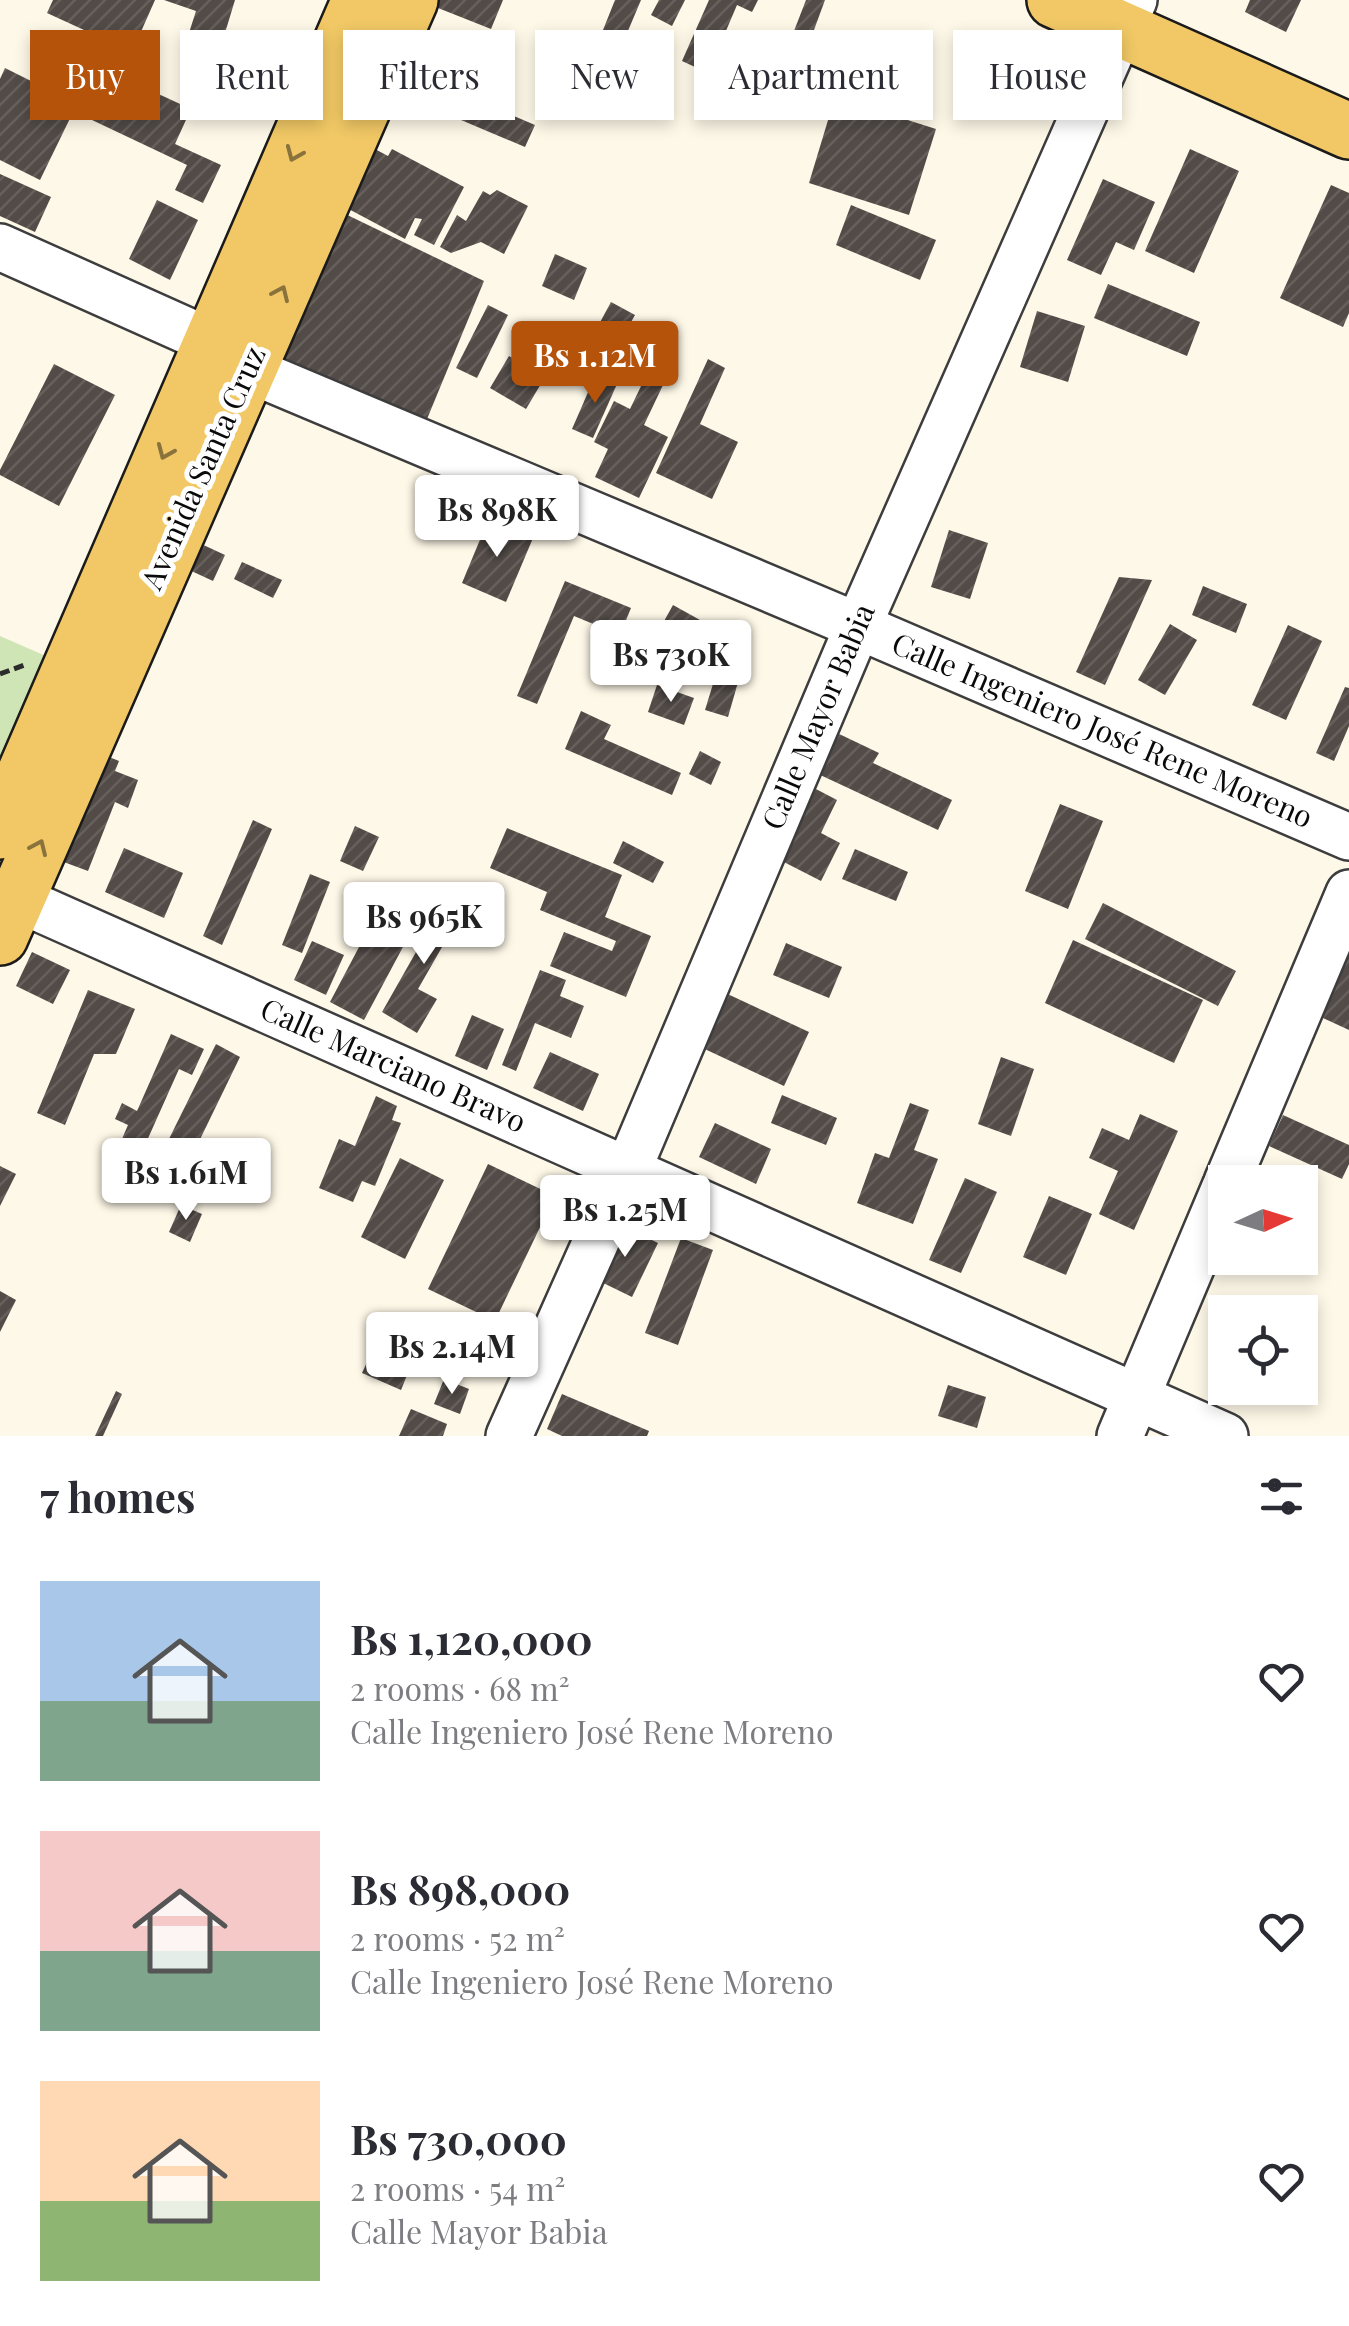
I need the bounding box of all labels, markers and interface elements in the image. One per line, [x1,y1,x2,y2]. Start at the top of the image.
chip: Buy [30,30,160,120]
chip: Rent [180,30,323,120]
chip: Filters [343,30,515,120]
chip: New [535,30,674,120]
chip: Apartment [694,30,933,120]
chip: House [953,30,1122,120]
one-way arrow [286,144,306,162]
one-way arrow [269,285,289,303]
pin: Bs 1.12M [492,321,698,406]
text: Bs 1.12M [533,332,657,375]
street label: Avenida Santa Cruz [130,339,274,596]
one-way arrow [157,442,177,460]
pin: Bs 898K [405,475,589,560]
text: Bs 898K [437,486,557,529]
street label: Calle Mayor Babia [752,597,883,835]
pin: Bs 730K [579,620,763,705]
street label: Calle Ingeniero José Rene Moreno [886,622,1319,836]
text: Bs 730K [612,631,730,674]
one-way arrow [27,839,47,857]
pin: Bs 965K [332,882,516,967]
text: Bs 965K [366,893,482,936]
street label: Calle Marciano Bravo [255,988,533,1141]
pin: Bs 1.61M [83,1138,289,1223]
text: Bs 1.61M [124,1149,248,1192]
north arrow [1208,1165,1318,1275]
map controls [1208,1165,1318,1405]
pin: Bs 1.25M [522,1175,728,1260]
text: Bs 1.25M [562,1186,688,1229]
button: locate [1208,1295,1318,1405]
pin: Bs 2.14M [349,1312,555,1397]
text: Bs 2.14M [388,1323,516,1366]
text: 7 homes [40,1468,195,1524]
icon: filters [1254,1469,1309,1524]
text: Bs 1,120,000 [350,1610,593,1666]
icon: home [120,1621,240,1741]
icon: heart [1254,1654,1309,1709]
text: 2 rooms · 68 m² [350,1666,569,1709]
text: Calle Ingeniero José Rene Moreno [350,1709,834,1752]
text: Bs 898,000 [350,1860,570,1916]
icon: home [120,1871,240,1991]
icon: heart [1254,1904,1309,1959]
text: 2 rooms · 52 m² [350,1916,565,1959]
text: Calle Ingeniero José Rene Moreno [350,1959,834,2002]
text: Bs 730,000 [350,2110,567,2166]
icon: home [120,2121,240,2241]
icon: heart [1254,2154,1309,2209]
text: 2 rooms · 54 m² [350,2166,565,2209]
text: Calle Mayor Babia [350,2209,608,2252]

